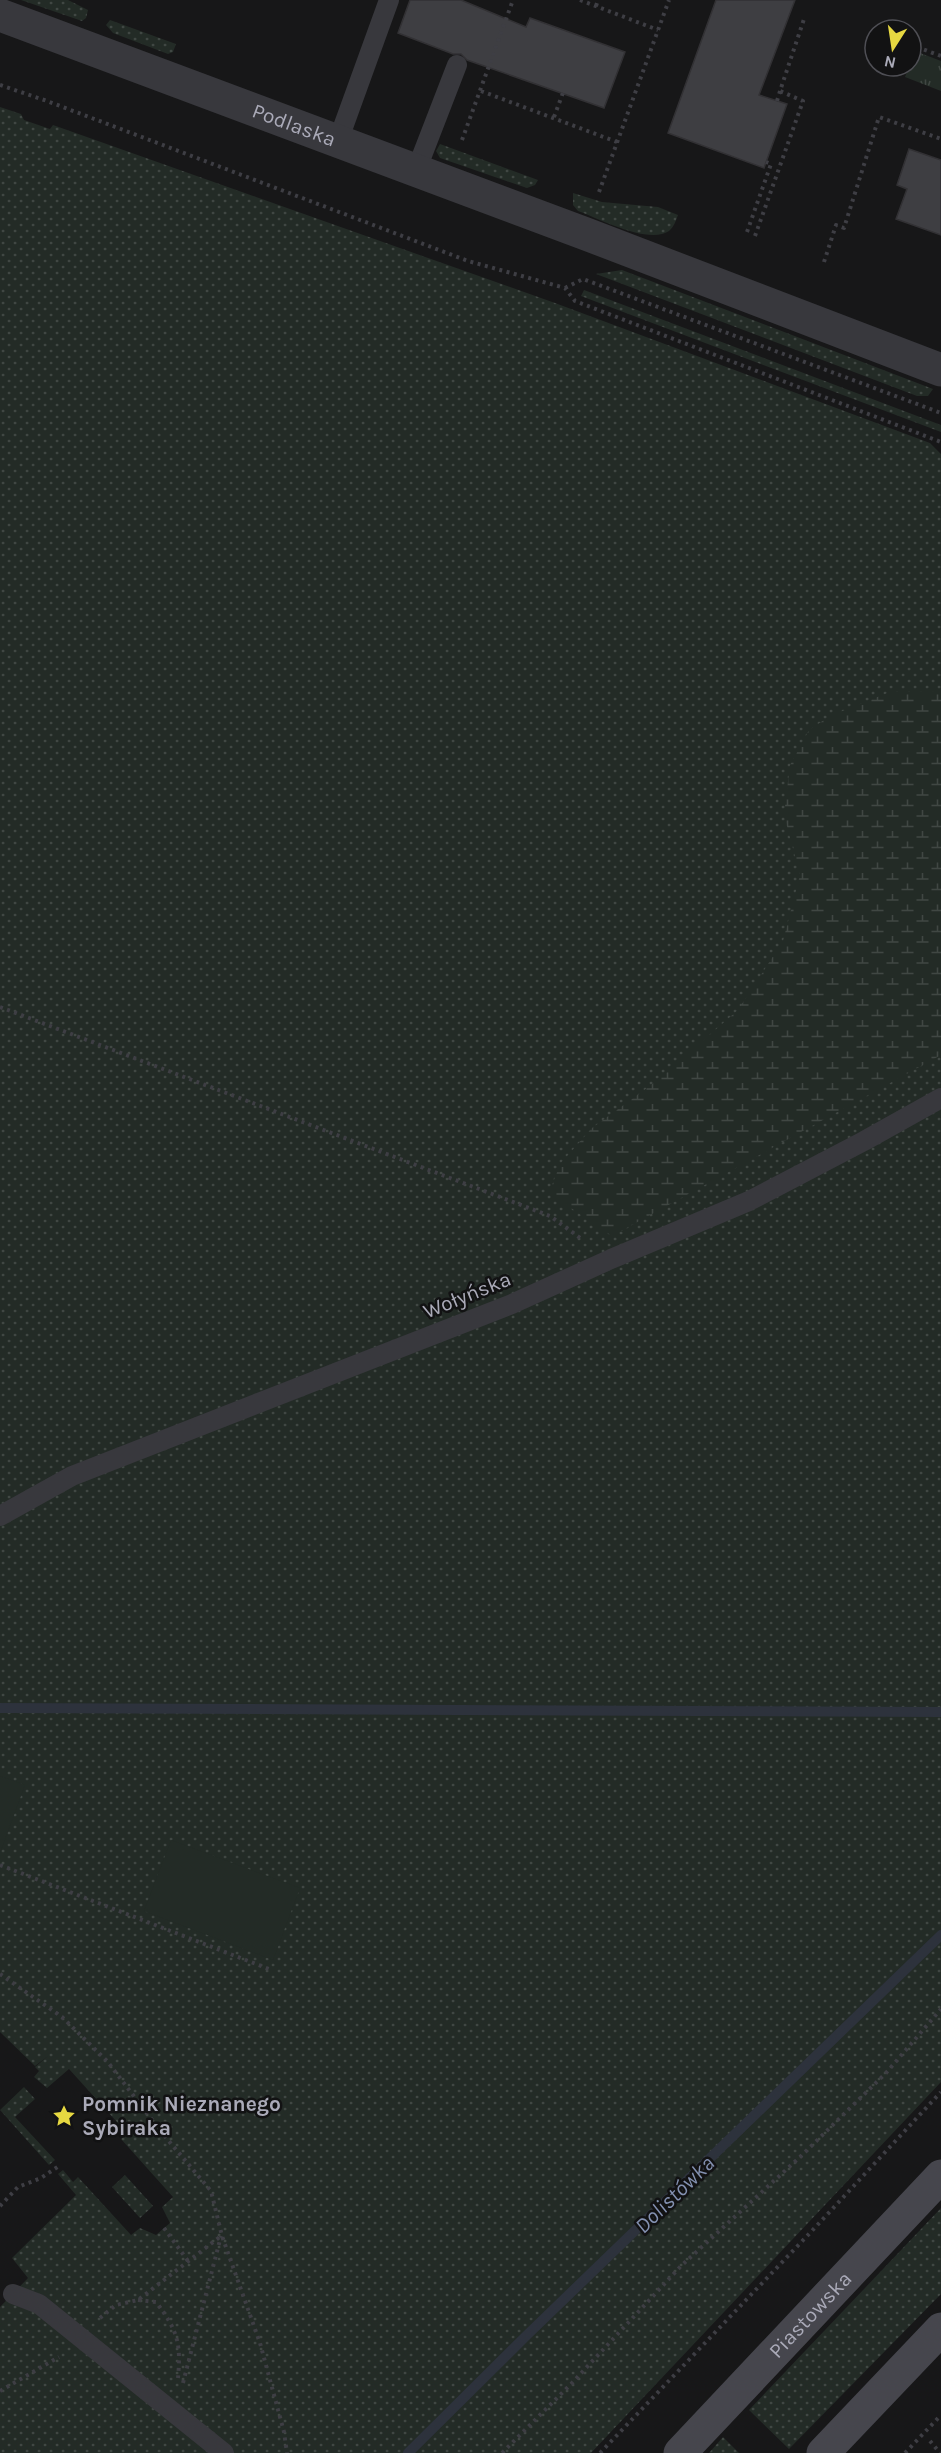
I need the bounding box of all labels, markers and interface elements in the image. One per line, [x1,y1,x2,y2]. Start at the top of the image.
north arrow [863,18,923,78]
text: N [882,52,898,73]
street label: Podlaska [249,98,339,151]
street label: Wołyńska [420,1267,514,1323]
place label: Pomnik Nieznanego Sybiraka [82,2092,281,2140]
place icon: Pomnik Nieznanego Sybiraka [51,2103,77,2129]
water label: Dolistówka [629,2150,720,2239]
street label: Piastowska [764,2267,857,2363]

